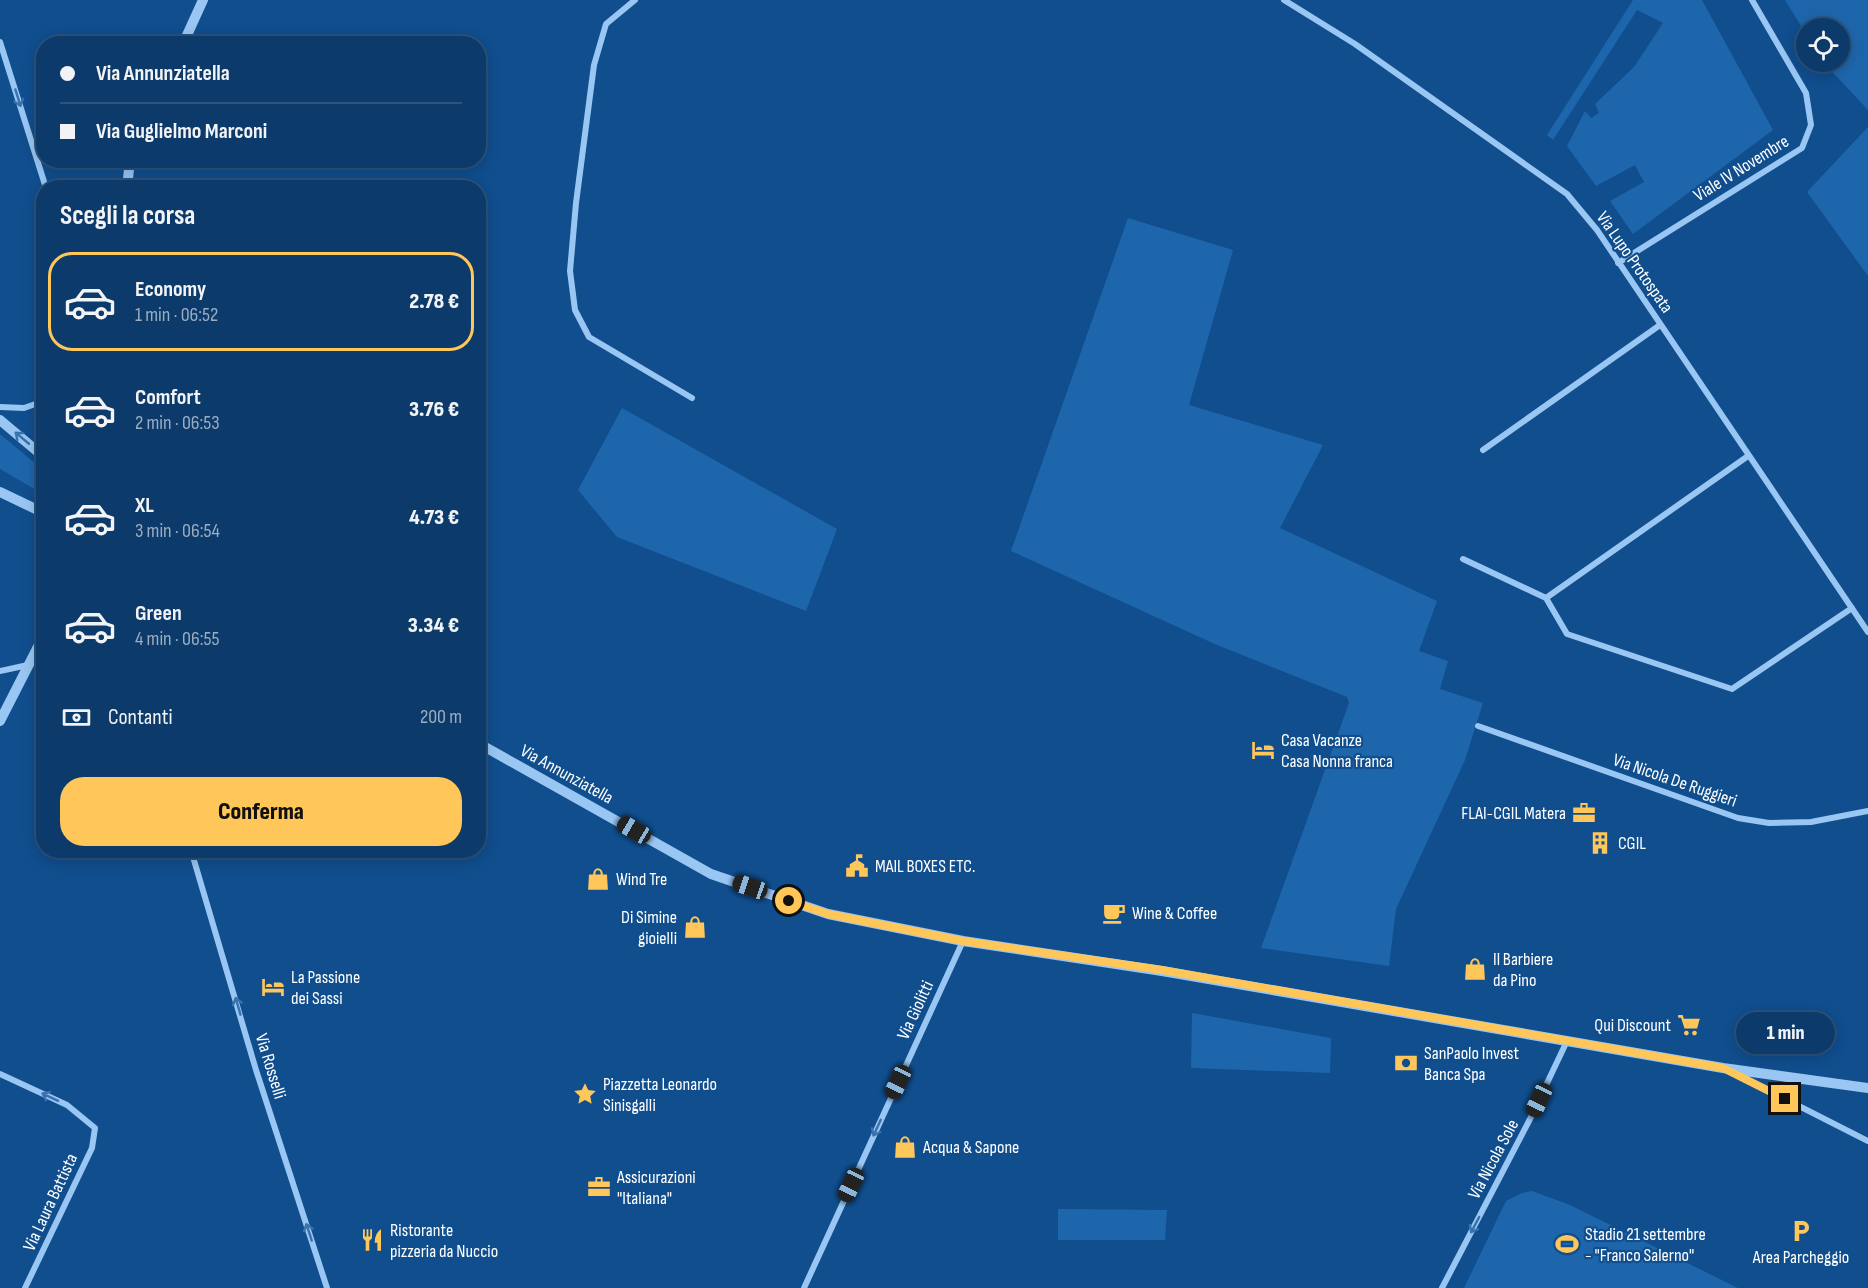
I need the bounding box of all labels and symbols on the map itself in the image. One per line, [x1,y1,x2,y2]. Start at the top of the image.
one-way arrow [13,88,24,107]
street label: Viale IV Novembre [1690,131,1793,206]
street label: Via Lupo Protospata [1592,207,1677,317]
one-way arrow [15,431,30,445]
place label: Casa Vacanze Casa Nonna franca [1281,730,1393,772]
hotel icon: Casa Vacanze Casa Nonna franca [1250,737,1276,763]
street label: Via Annunziatella [517,740,617,809]
street label: Via Nicola De Ruggieri [1610,749,1740,812]
office icon: FLAI-CGIL Matera [1571,800,1597,826]
place label: FLAI-CGIL Matera [1461,803,1566,824]
car [614,813,654,847]
building icon: CGIL [1587,830,1613,856]
place label: CGIL [1618,833,1646,854]
public building icon: MAIL BOXES ETC. [844,853,870,879]
place label: MAIL BOXES ETC. [875,856,975,877]
shop icon: Wind Tre [585,866,611,892]
place label: Wind Tre [616,869,667,890]
car [730,873,770,901]
route start [775,887,802,914]
cafe icon: Wine & Coffee [1101,900,1127,926]
place label: Wine & Coffee [1132,903,1217,924]
place label: Di Simine gioielli [621,907,677,949]
shop icon: Di Simine gioielli [682,914,708,940]
place label: Il Barbiere da Pino [1493,949,1553,991]
shop icon: Il Barbiere da Pino [1462,956,1488,982]
place label: La Passione dei Sassi [291,967,360,1009]
hotel icon: La Passione dei Sassi [260,974,286,1000]
street label: Via Giolitti [893,977,938,1043]
one-way arrow [232,997,243,1016]
supermarket icon: Qui Discount [1676,1012,1702,1038]
callout: 1 min [1736,1012,1834,1054]
place label: Qui Discount [1594,1015,1672,1036]
street label: Via Rosselli [251,1031,290,1101]
place label: SanPaolo Invest Banca Spa [1424,1043,1520,1085]
bank icon: SanPaolo Invest Banca Spa [1393,1050,1419,1076]
car [882,1062,914,1102]
place label: Piazzetta Leonardo Sinisgalli [603,1074,717,1116]
car [1523,1080,1555,1120]
place icon: Piazzetta Leonardo Sinisgalli [572,1081,598,1107]
route end [1771,1085,1798,1112]
one-way arrow [41,1091,60,1102]
street label: Via Nicola Sole [1464,1116,1523,1203]
one-way arrow [871,1119,883,1137]
shop icon: Acqua & Sapone [892,1134,918,1160]
place label: Acqua & Sapone [922,1137,1019,1158]
street label: Via Laura Battista [19,1150,82,1254]
car [835,1165,867,1205]
place label: Assicurazioni "Italiana" [616,1167,696,1209]
office icon: Assicurazioni "Italiana" [586,1174,612,1200]
one-way arrow [1469,1216,1481,1233]
parking icon: Area Parcheggio [1788,1218,1814,1244]
place label: Ristorante pizzeria da Nuccio [390,1220,498,1262]
one-way arrow [303,1223,314,1242]
place label: Stadio 21 settembre - "Franco Salerno" [1585,1224,1706,1266]
restaurant icon: Ristorante pizzeria da Nuccio [359,1227,385,1253]
sports icon: Stadio 21 settembre - "Franco Salerno" [1554,1231,1580,1257]
place label: Area Parcheggio [1752,1247,1849,1268]

